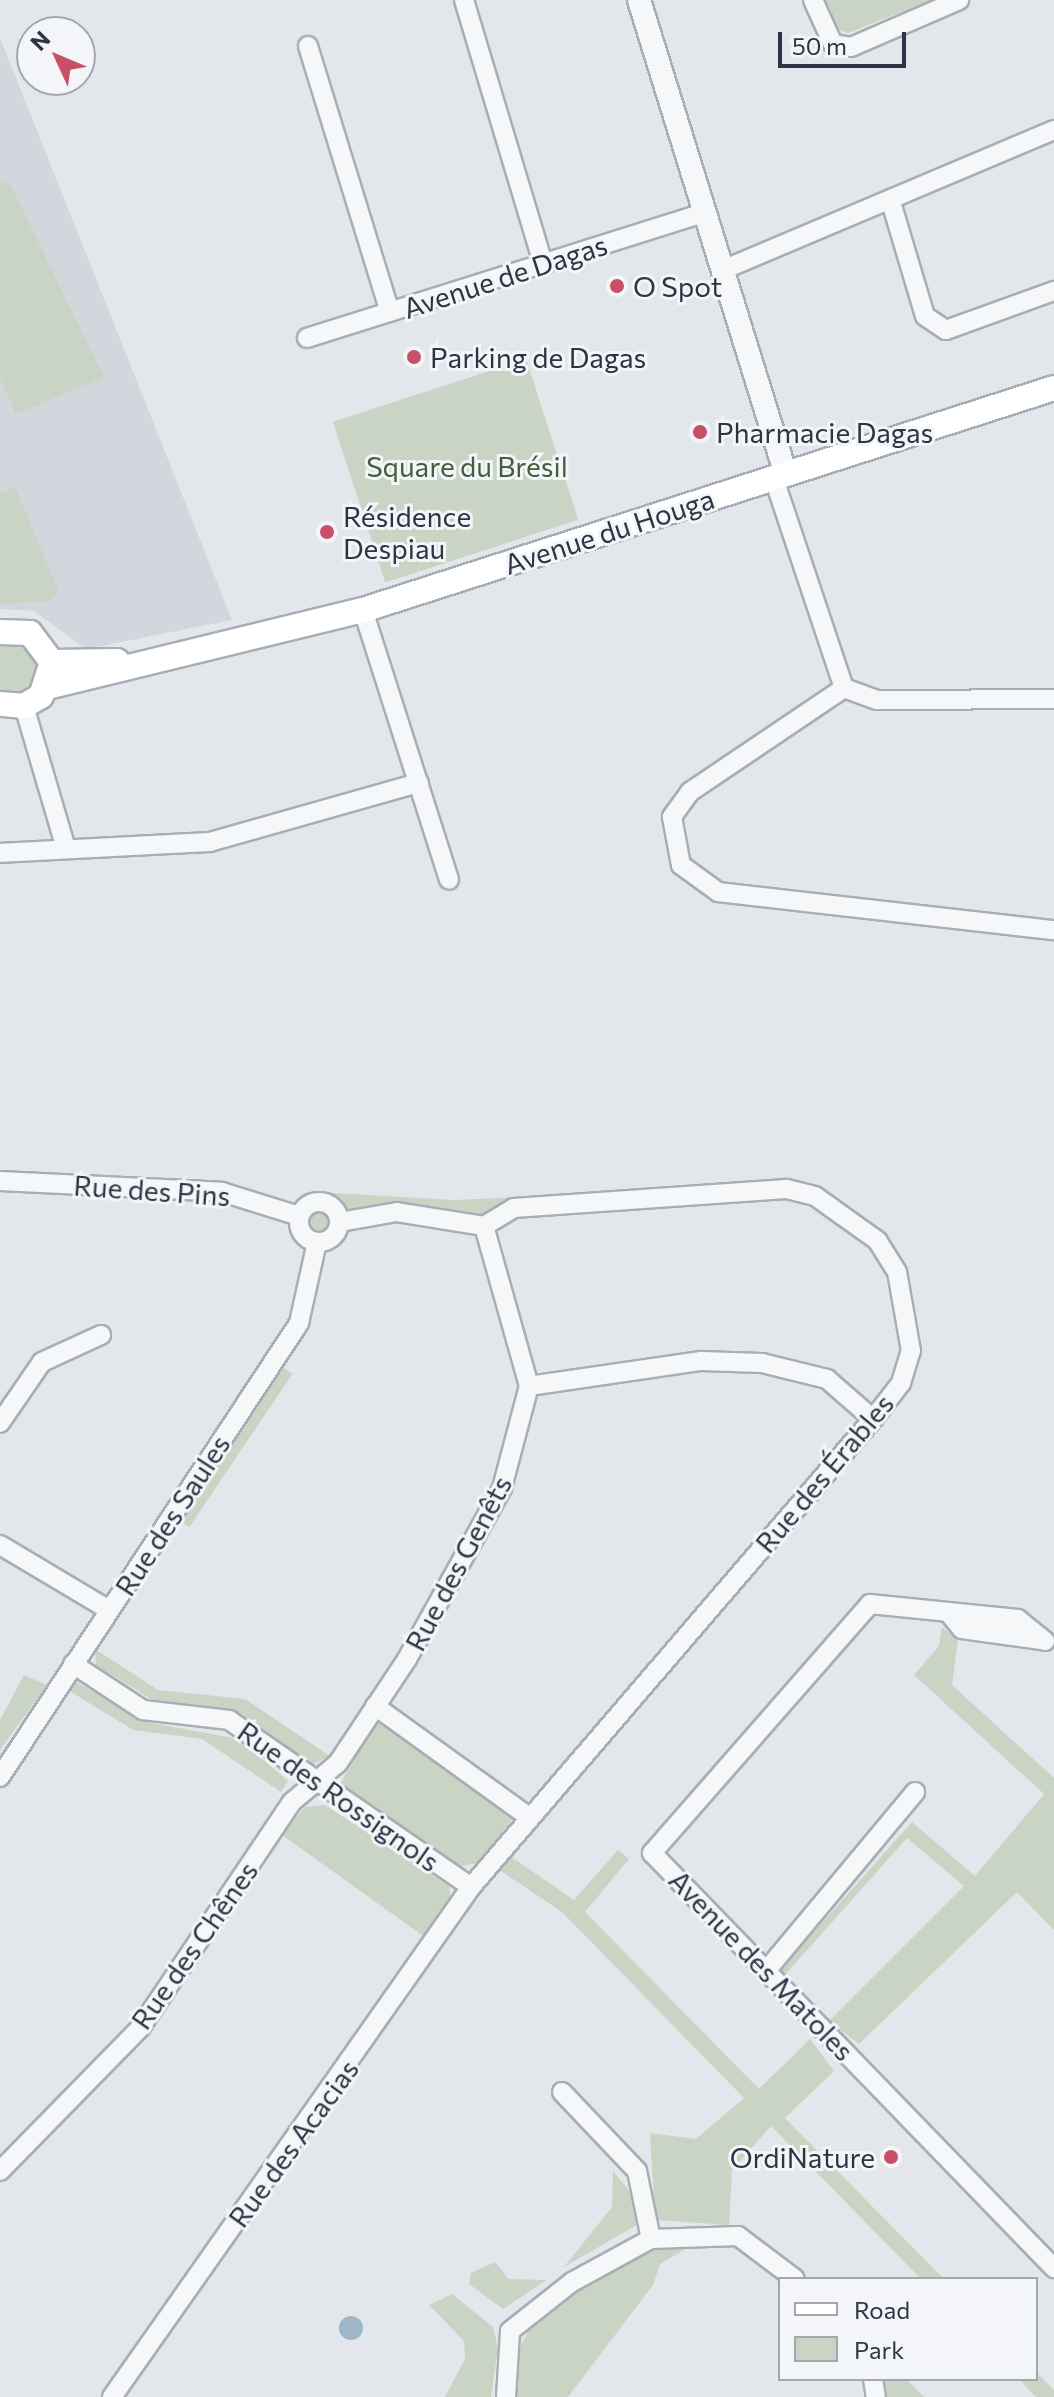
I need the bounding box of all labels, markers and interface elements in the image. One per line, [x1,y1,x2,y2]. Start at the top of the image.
north arrow [16,16,96,96]
scale bar [782,16,910,66]
text: N [24,25,55,56]
text: 50 m [792,31,847,60]
street label: Avenue de Dagas [399,227,611,325]
place label: O Spot [633,269,722,303]
marker: O Spot [608,277,626,295]
place label: Parking de Dagas [430,340,646,374]
marker: Parking de Dagas [405,348,423,366]
place label: Pharmacie Dagas [716,415,933,449]
marker: Pharmacie Dagas [691,423,709,441]
park label: Square du Brésil [366,449,568,483]
street label: Avenue du Houga [500,481,718,581]
place label: Résidence Despiau [343,499,471,565]
marker: Résidence Despiau [318,523,336,541]
street label: Rue des Pins [73,1168,231,1212]
street label: Rue des Érables [748,1387,900,1559]
street label: Rue des Saules [108,1428,236,1602]
street label: Rue des Genêts [398,1470,518,1656]
street label: Rue des Rossignols [232,1714,446,1878]
street label: Rue des Chênes [124,1855,264,2035]
street label: Avenue des Matoles [663,1863,861,2067]
street label: Rue des Acacias [221,2053,365,2233]
place label: OrdiNature [730,2140,875,2174]
marker: OrdiNature [882,2148,900,2166]
legend [778,2277,1038,2381]
text: Road [854,2295,910,2324]
text: Park [854,2335,904,2364]

